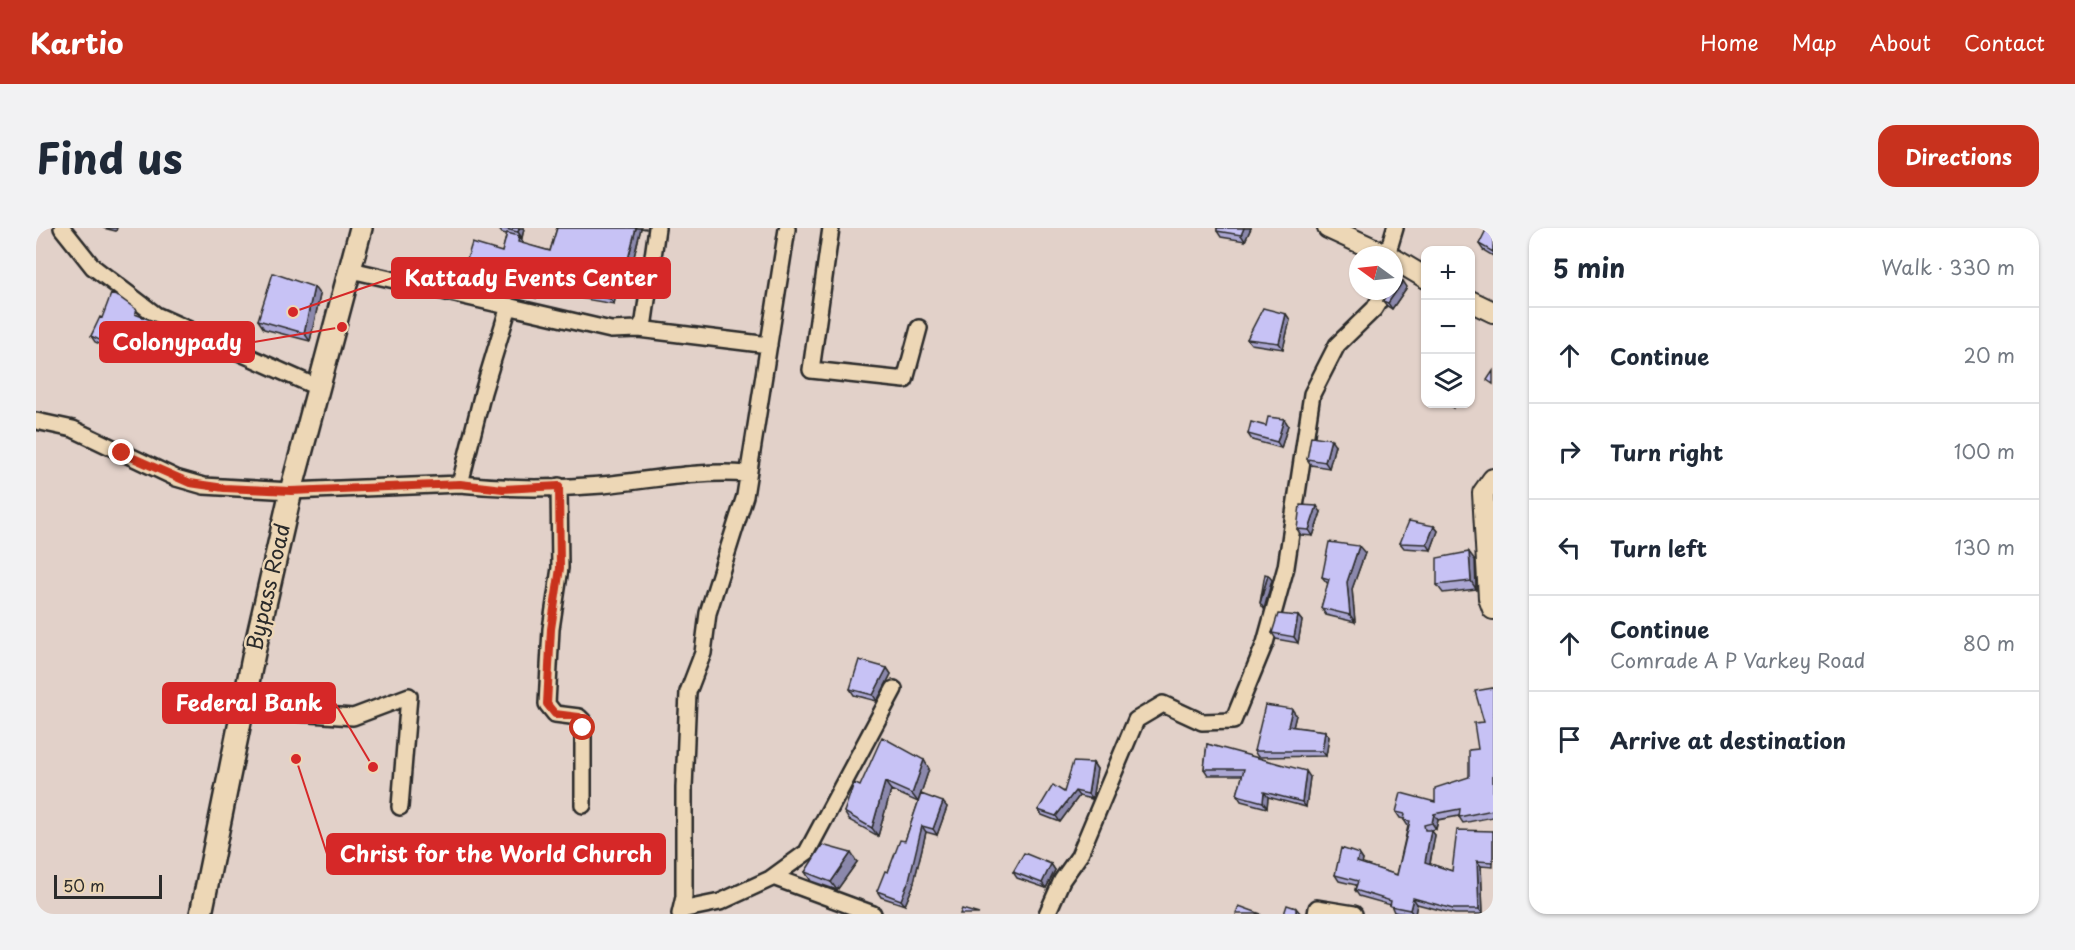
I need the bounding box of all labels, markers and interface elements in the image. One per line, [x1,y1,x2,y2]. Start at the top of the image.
text: Kartio [30,21,124,64]
text: Home [1700,26,1759,58]
text: Map [1792,26,1837,58]
text: About [1870,26,1931,58]
text: Contact [1964,26,2045,58]
text: Find us [36,125,183,188]
button: Directions [1878,125,2039,187]
north arrow [1349,246,1403,300]
map controls [1421,246,1475,408]
button: + [1421,246,1475,300]
text: 5 min [1553,248,1625,287]
text: Walk · 330 m [1881,252,2015,282]
callout: Kattady Events Center [392,258,670,298]
text: Kattady Events Center [404,260,658,293]
button: − [1421,300,1475,354]
callout: Colonypady [100,322,254,362]
text: Colonypady [112,324,242,357]
icon: ahead [1553,339,1586,372]
text: Continue [1610,339,1709,372]
text: 20 m [1963,340,2015,370]
button: layers [1421,354,1475,408]
icon: right [1553,435,1586,468]
text: Turn right [1610,435,1723,468]
text: 100 m [1954,436,2015,466]
route end [108,439,134,465]
street label: Bypass Road [237,520,297,653]
icon: left [1553,531,1586,564]
text: Turn left [1610,531,1707,564]
text: 130 m [1955,532,2015,562]
text: Continue [1610,612,1709,645]
icon: ahead [1553,627,1586,660]
text: 80 m [1963,628,2015,658]
text: Comrade A P Varkey Road [1610,645,1865,675]
callout: Federal Bank [163,683,335,723]
text: Federal Bank [175,685,323,718]
route start [569,714,595,740]
icon: arrive [1553,723,1586,756]
text: Arrive at destination [1610,723,1846,756]
callout: Christ for the World Church [327,834,665,874]
text: Christ for the World Church [340,836,652,869]
scale bar [54,872,162,900]
text: 50 m [63,873,104,897]

